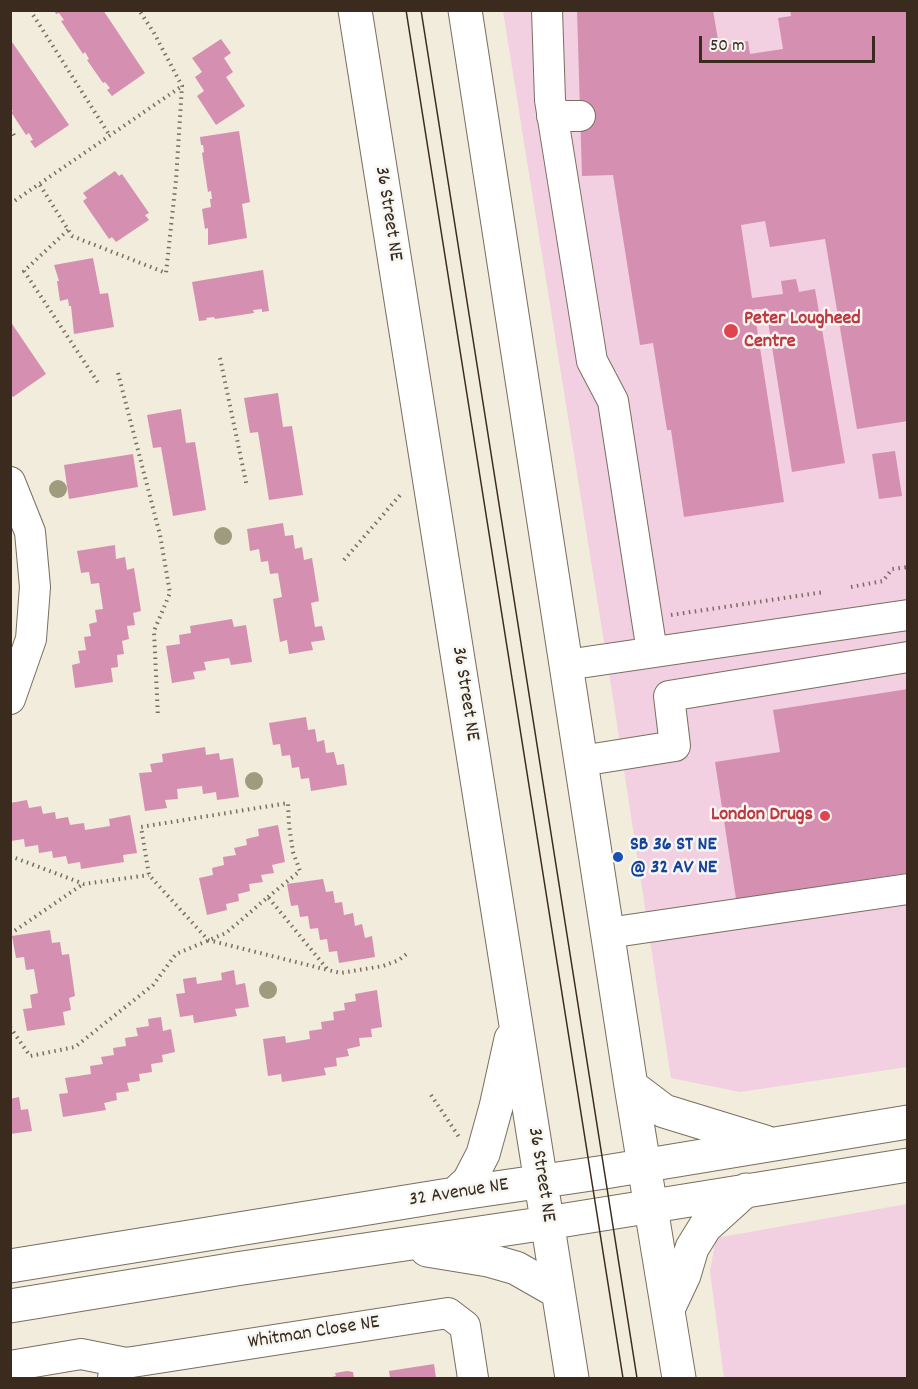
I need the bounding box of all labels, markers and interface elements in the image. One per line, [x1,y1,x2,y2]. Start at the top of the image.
scale bar [702,24,878,62]
text: 50 m [710,34,745,59]
street label: 36 Street NE [368,165,406,263]
place label: Peter Lougheed Centre [744,308,861,355]
marker: Peter Lougheed Centre [722,322,740,340]
street label: 36 Street NE [445,645,483,743]
place label: London Drugs [711,804,813,828]
marker: London Drugs [818,809,832,823]
place label: SB 36 ST NE @ 32 AV NE [630,834,717,881]
marker: SB 36 ST NE @ 32 AV NE [611,850,625,864]
street label: 36 Street NE [521,1126,559,1224]
street label: 32 Avenue NE [408,1174,510,1214]
street label: Whitman Close NE [246,1312,382,1356]

